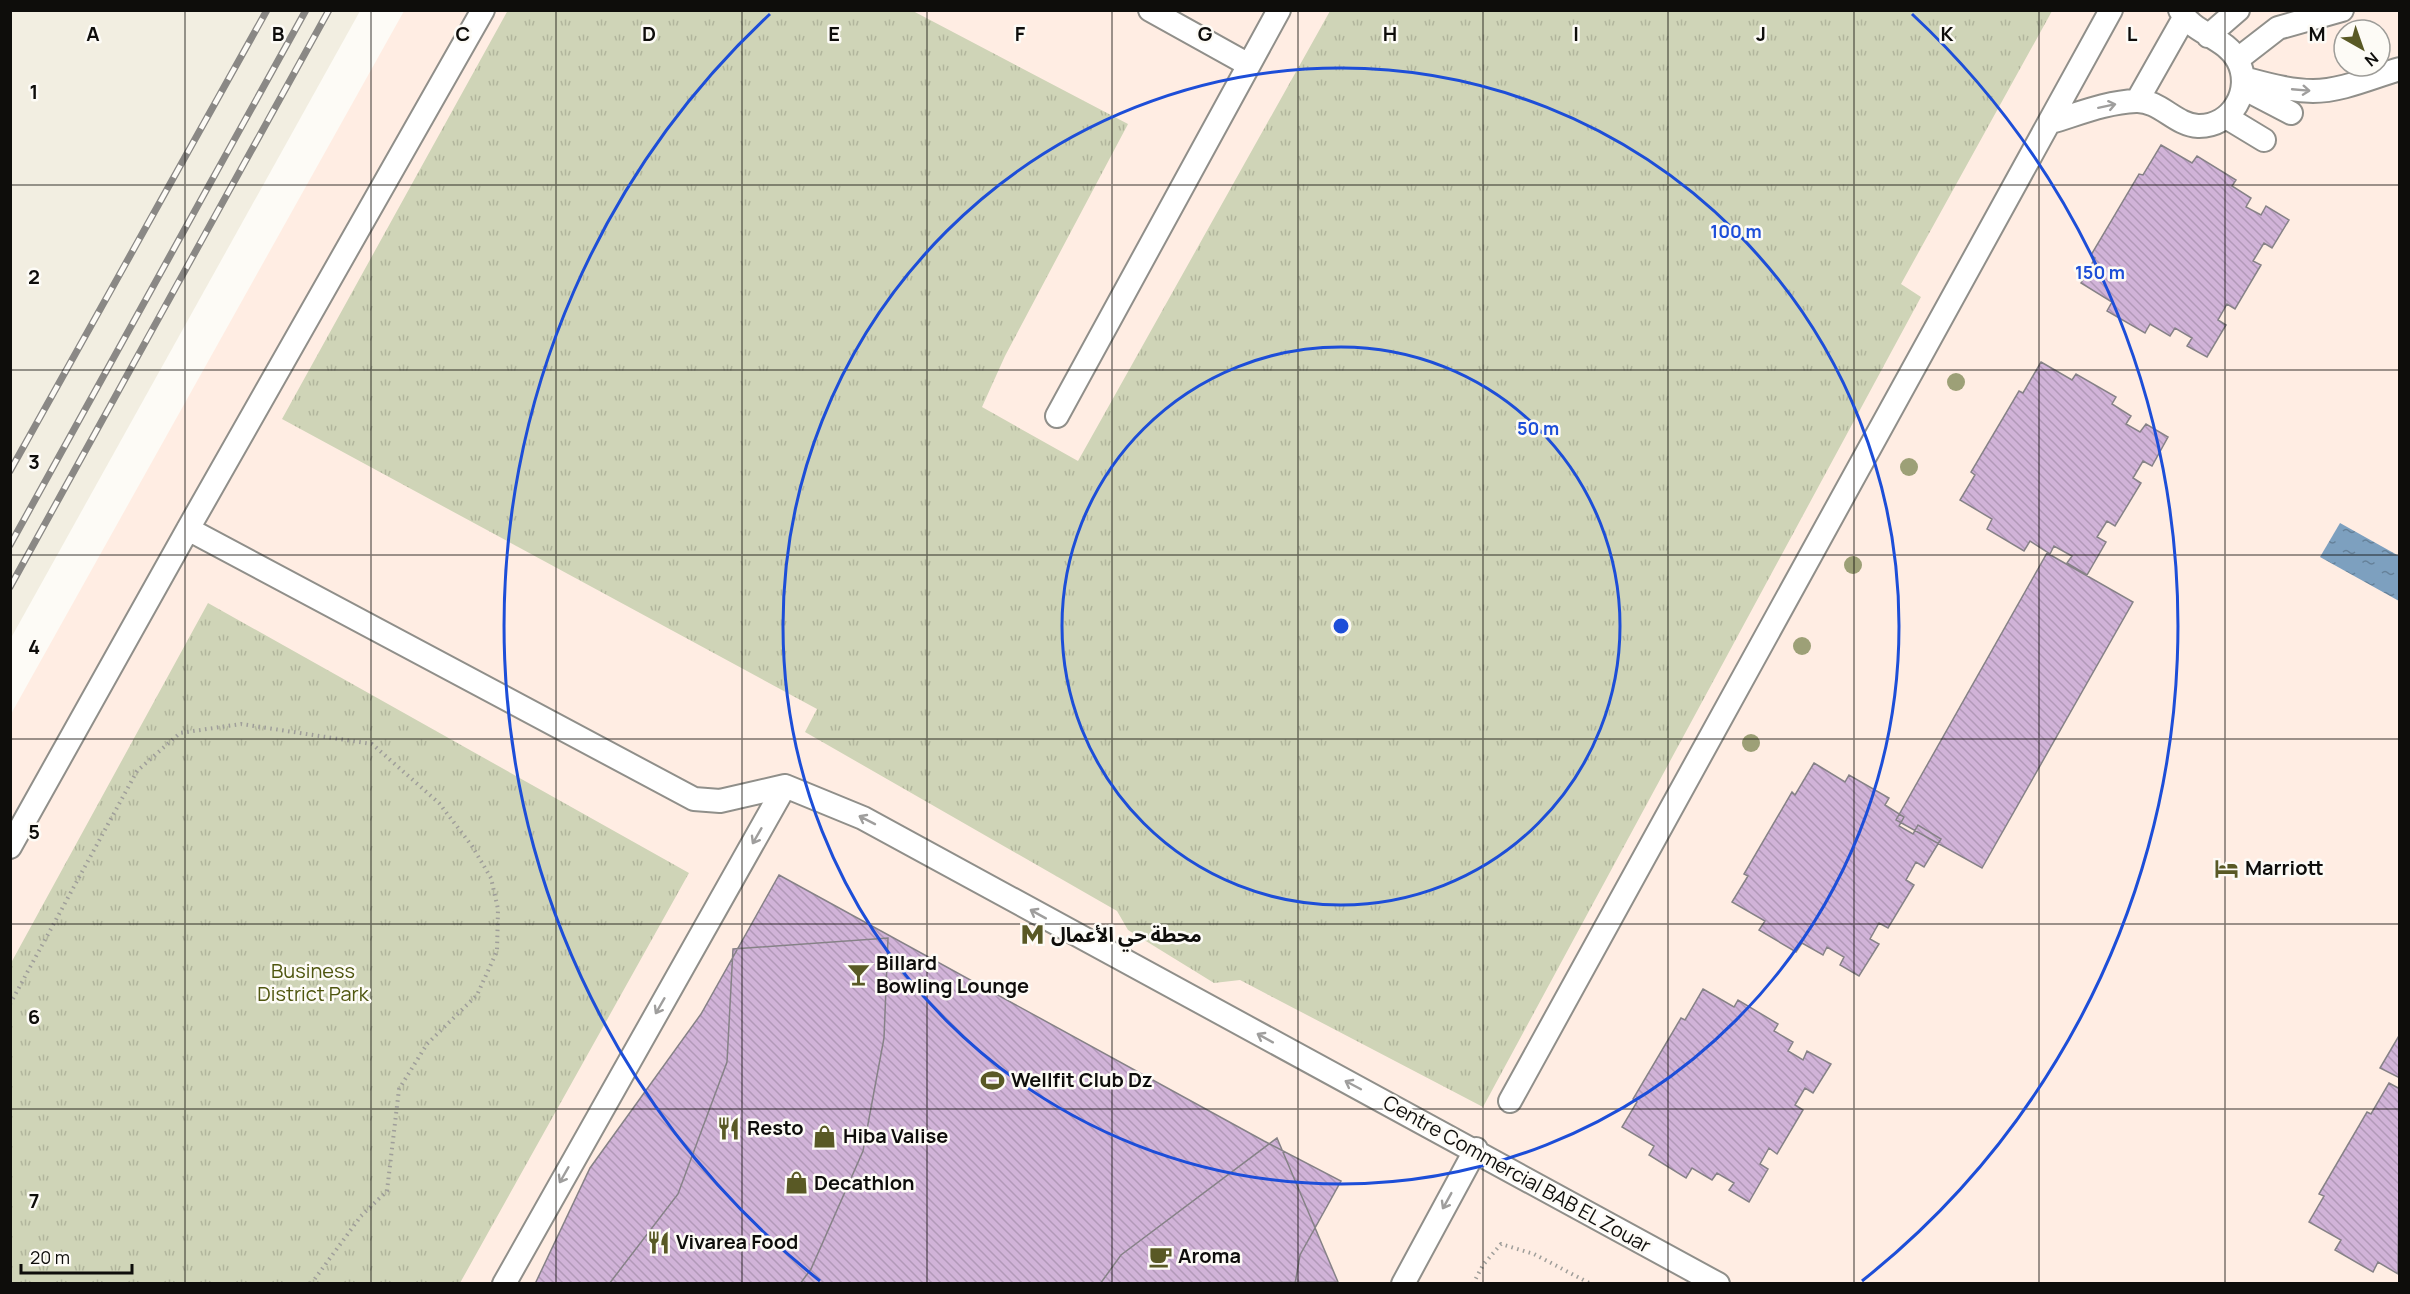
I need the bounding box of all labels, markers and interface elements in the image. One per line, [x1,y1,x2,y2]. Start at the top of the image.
north arrow [2332,18,2392,78]
text: A [86,20,100,47]
text: B [272,20,285,47]
text: C [456,20,470,47]
text: D [642,20,656,47]
text: E [828,20,840,47]
text: F [1015,20,1026,47]
text: G [1198,20,1213,47]
text: H [1383,20,1397,47]
text: I [1573,20,1579,47]
text: J [1756,20,1766,47]
text: K [1941,20,1954,47]
text: L [2127,20,2138,47]
text: M [2308,20,2326,47]
text: N [2360,47,2383,72]
text: 1 [30,78,38,105]
one-way arrow [2290,85,2310,96]
one-way arrow [2097,99,2116,111]
text: 100 m [1710,219,1762,243]
text: 150 m [2075,260,2125,284]
text: 2 [28,263,40,290]
text: 50 m [1517,416,1559,440]
text: 3 [28,448,40,475]
centre of rings [1331,616,1351,636]
text: 4 [28,633,40,660]
one-way arrow [859,814,877,826]
text: 5 [28,818,40,845]
one-way arrow [750,828,762,845]
place label: Marriott [2245,854,2324,881]
hotel icon: Marriott [2214,855,2240,881]
one-way arrow [1030,908,1048,919]
place label: محطة حي الأعمال [1051,921,1202,952]
metro station icon: محطة حي الأعمال [1020,922,1046,948]
place label: Billard Bowling Lounge [876,949,1029,999]
park label: Business District Park [257,957,370,1007]
bar icon: Billard Bowling Lounge [845,961,871,987]
one-way arrow [654,997,666,1014]
text: 6 [28,1003,40,1030]
one-way arrow [1257,1032,1274,1044]
place label: Wellfit Club Dz [1011,1066,1153,1093]
sports icon: Wellfit Club Dz [980,1067,1006,1093]
one-way arrow [1345,1079,1362,1091]
street label: Centre Commercial BAB EL Zouar [1378,1088,1656,1259]
place label: Resto [747,1114,804,1141]
restaurant icon: Resto [716,1115,742,1141]
place label: Hiba Valise [843,1122,948,1149]
shop icon: Hiba Valise [812,1123,838,1149]
one-way arrow [558,1166,569,1184]
place label: Decathlon [814,1169,915,1196]
shop icon: Decathlon [783,1170,809,1196]
text: 7 [29,1187,39,1214]
one-way arrow [1441,1191,1452,1209]
place label: Vivarea Food [676,1228,798,1255]
restaurant icon: Vivarea Food [645,1229,671,1255]
scale bar [21,1237,132,1275]
place label: Aroma [1178,1242,1241,1269]
cafe icon: Aroma [1147,1243,1173,1269]
text: 20 m [30,1245,70,1269]

